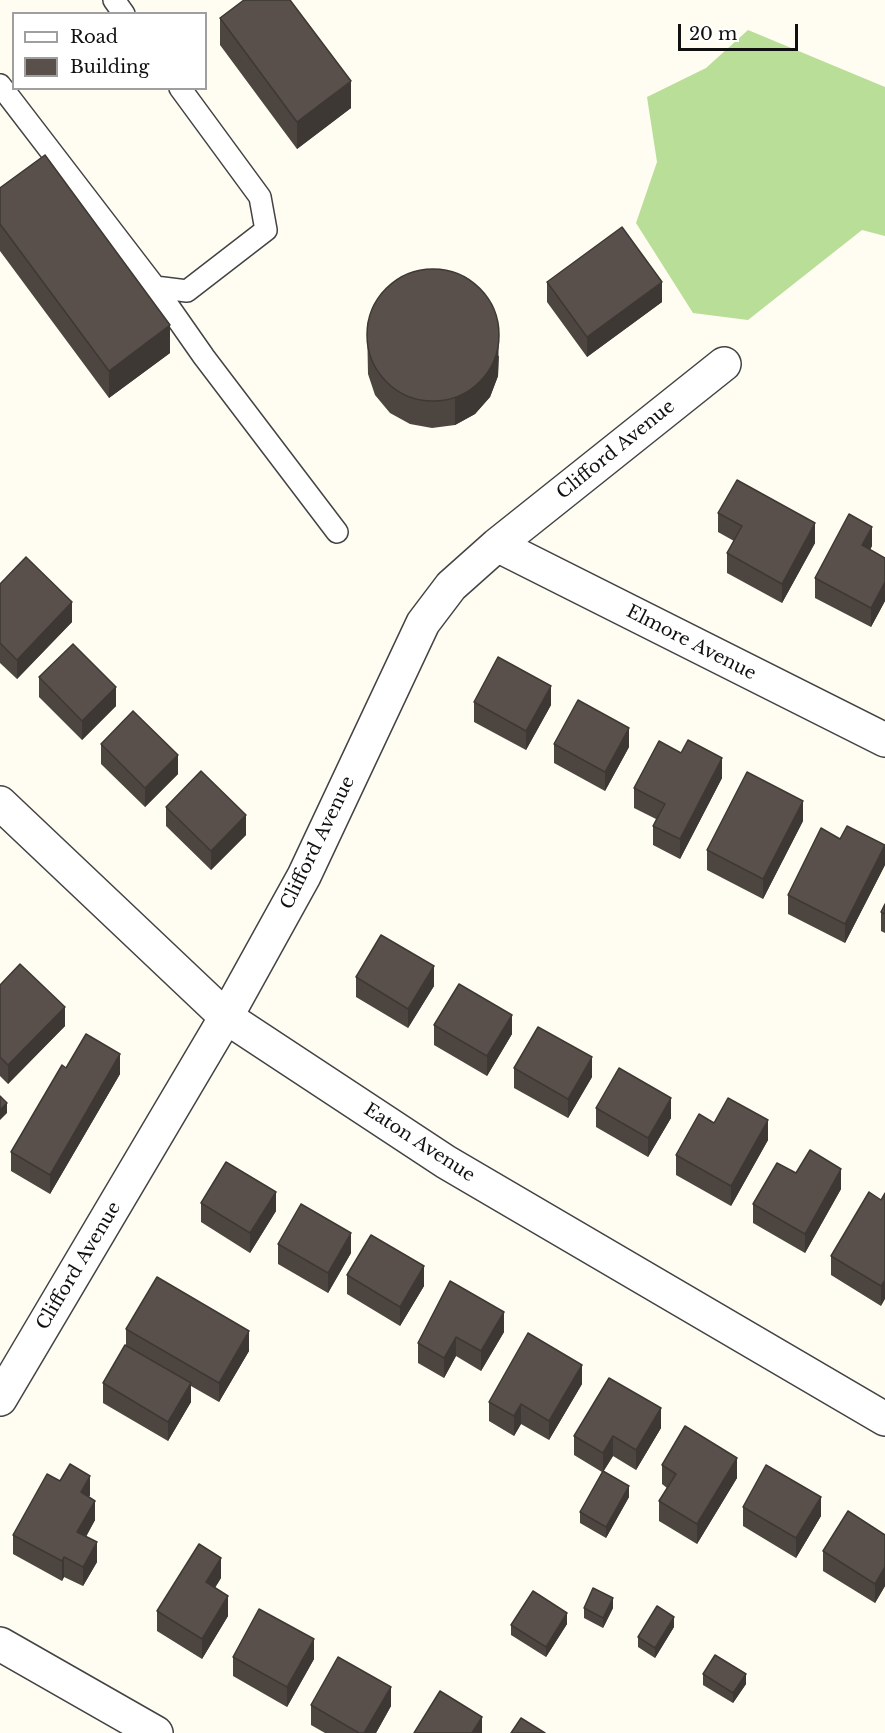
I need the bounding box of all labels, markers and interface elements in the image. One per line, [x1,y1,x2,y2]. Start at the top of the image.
legend [12,12,207,90]
scale bar [681,12,801,50]
text: 20 m [689,23,737,45]
text: Road [70,26,118,48]
text: Building [70,56,149,78]
street label: Clifford Avenue [553,396,679,504]
street label: Elmore Avenue [623,601,759,685]
street label: Clifford Avenue [276,773,360,913]
street label: Eaton Avenue [360,1099,478,1187]
street label: Clifford Avenue [32,1198,126,1334]

